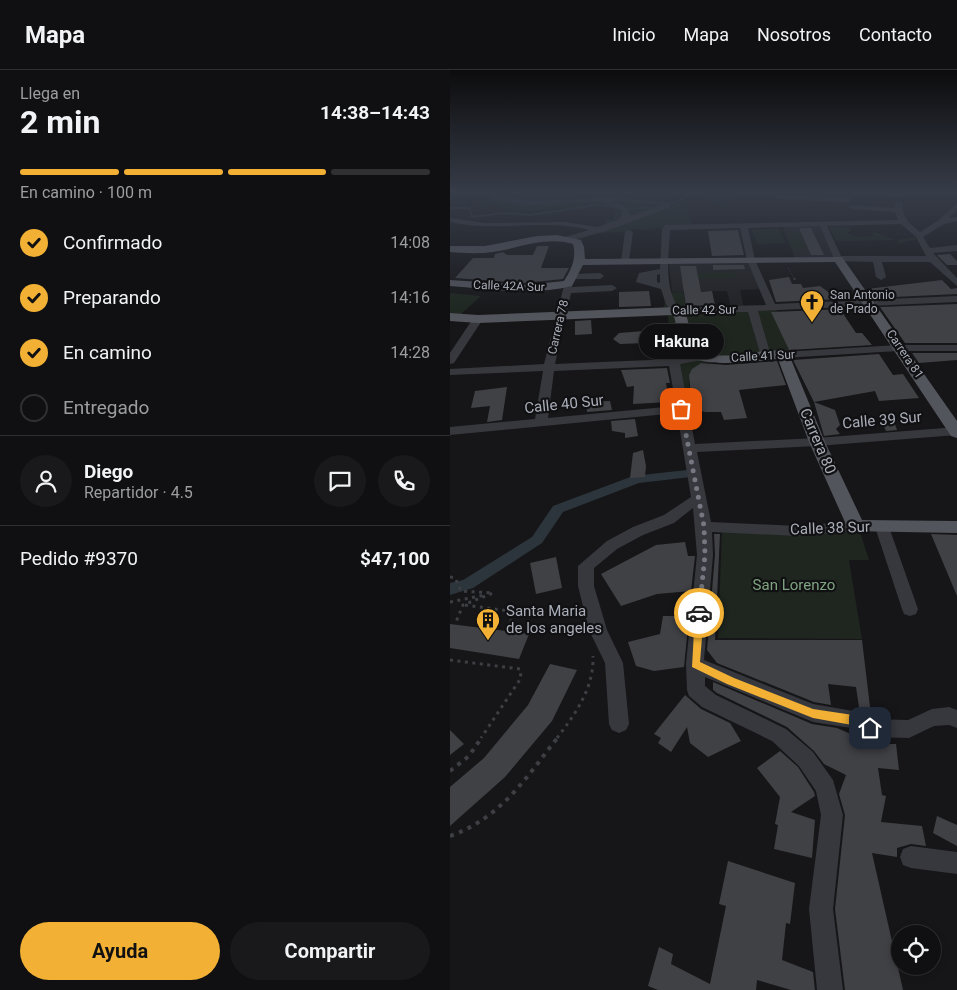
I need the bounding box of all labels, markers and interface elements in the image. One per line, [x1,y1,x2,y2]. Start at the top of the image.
text: Mapa [25,21,85,49]
text: Inicio [612,24,656,45]
text: Mapa [684,24,729,45]
text: Nosotros [757,24,831,45]
text: Contacto [859,24,932,45]
text: Llega en [20,84,80,103]
text: 14:38–14:43 [320,101,430,124]
text: 2 min [20,103,100,141]
text: En camino · 100 m [20,183,152,202]
icon: check [20,229,48,257]
text: Confirmado [63,231,162,254]
text: 14:08 [390,233,430,252]
street label: Calle 42A Sur [473,278,545,294]
icon: check [20,284,48,312]
text: Preparando [63,286,161,309]
text: 14:16 [390,288,430,307]
place label: San Antonio de Prado [830,288,895,316]
church icon: San Antonio de Prado [799,289,825,323]
street label: Carrera 78 [545,298,571,356]
street label: Calle 42 Sur [672,302,736,318]
callout: Hakuna [638,324,724,359]
street label: Carrera 81 [884,327,926,381]
text: Hakuna [654,332,709,351]
icon: check [20,339,48,367]
text: En camino [63,341,152,364]
text: 14:28 [390,343,430,362]
street label: Calle 41 Sur [731,347,795,365]
pin [660,388,702,430]
street label: Calle 40 Sur [523,391,605,417]
icon: bag [667,395,695,423]
text: Entregado [63,396,149,419]
street label: Carrera 80 [796,406,840,476]
street label: Calle 39 Sur [842,408,922,432]
button: person [20,455,72,507]
button: chat [314,455,366,507]
button: phone [378,455,430,507]
text: Diego [84,460,133,483]
text: Repartidor · 4.5 [84,483,193,502]
street label: Calle 38 Sur [790,518,870,538]
text: Pedido #9370 [20,547,138,570]
text: $47,100 [360,547,430,570]
park label: San Lorenzo [753,576,835,594]
courier [674,588,724,638]
icon: car [685,599,713,627]
place label: Santa Maria de los angeles [506,602,602,637]
building icon: Santa Maria de los angeles [475,607,501,641]
pin [849,707,891,749]
icon: home [856,714,884,742]
button: Ayuda [20,922,220,980]
button: Compartir [230,922,430,980]
map controls [891,925,941,975]
button: locate [891,925,941,975]

